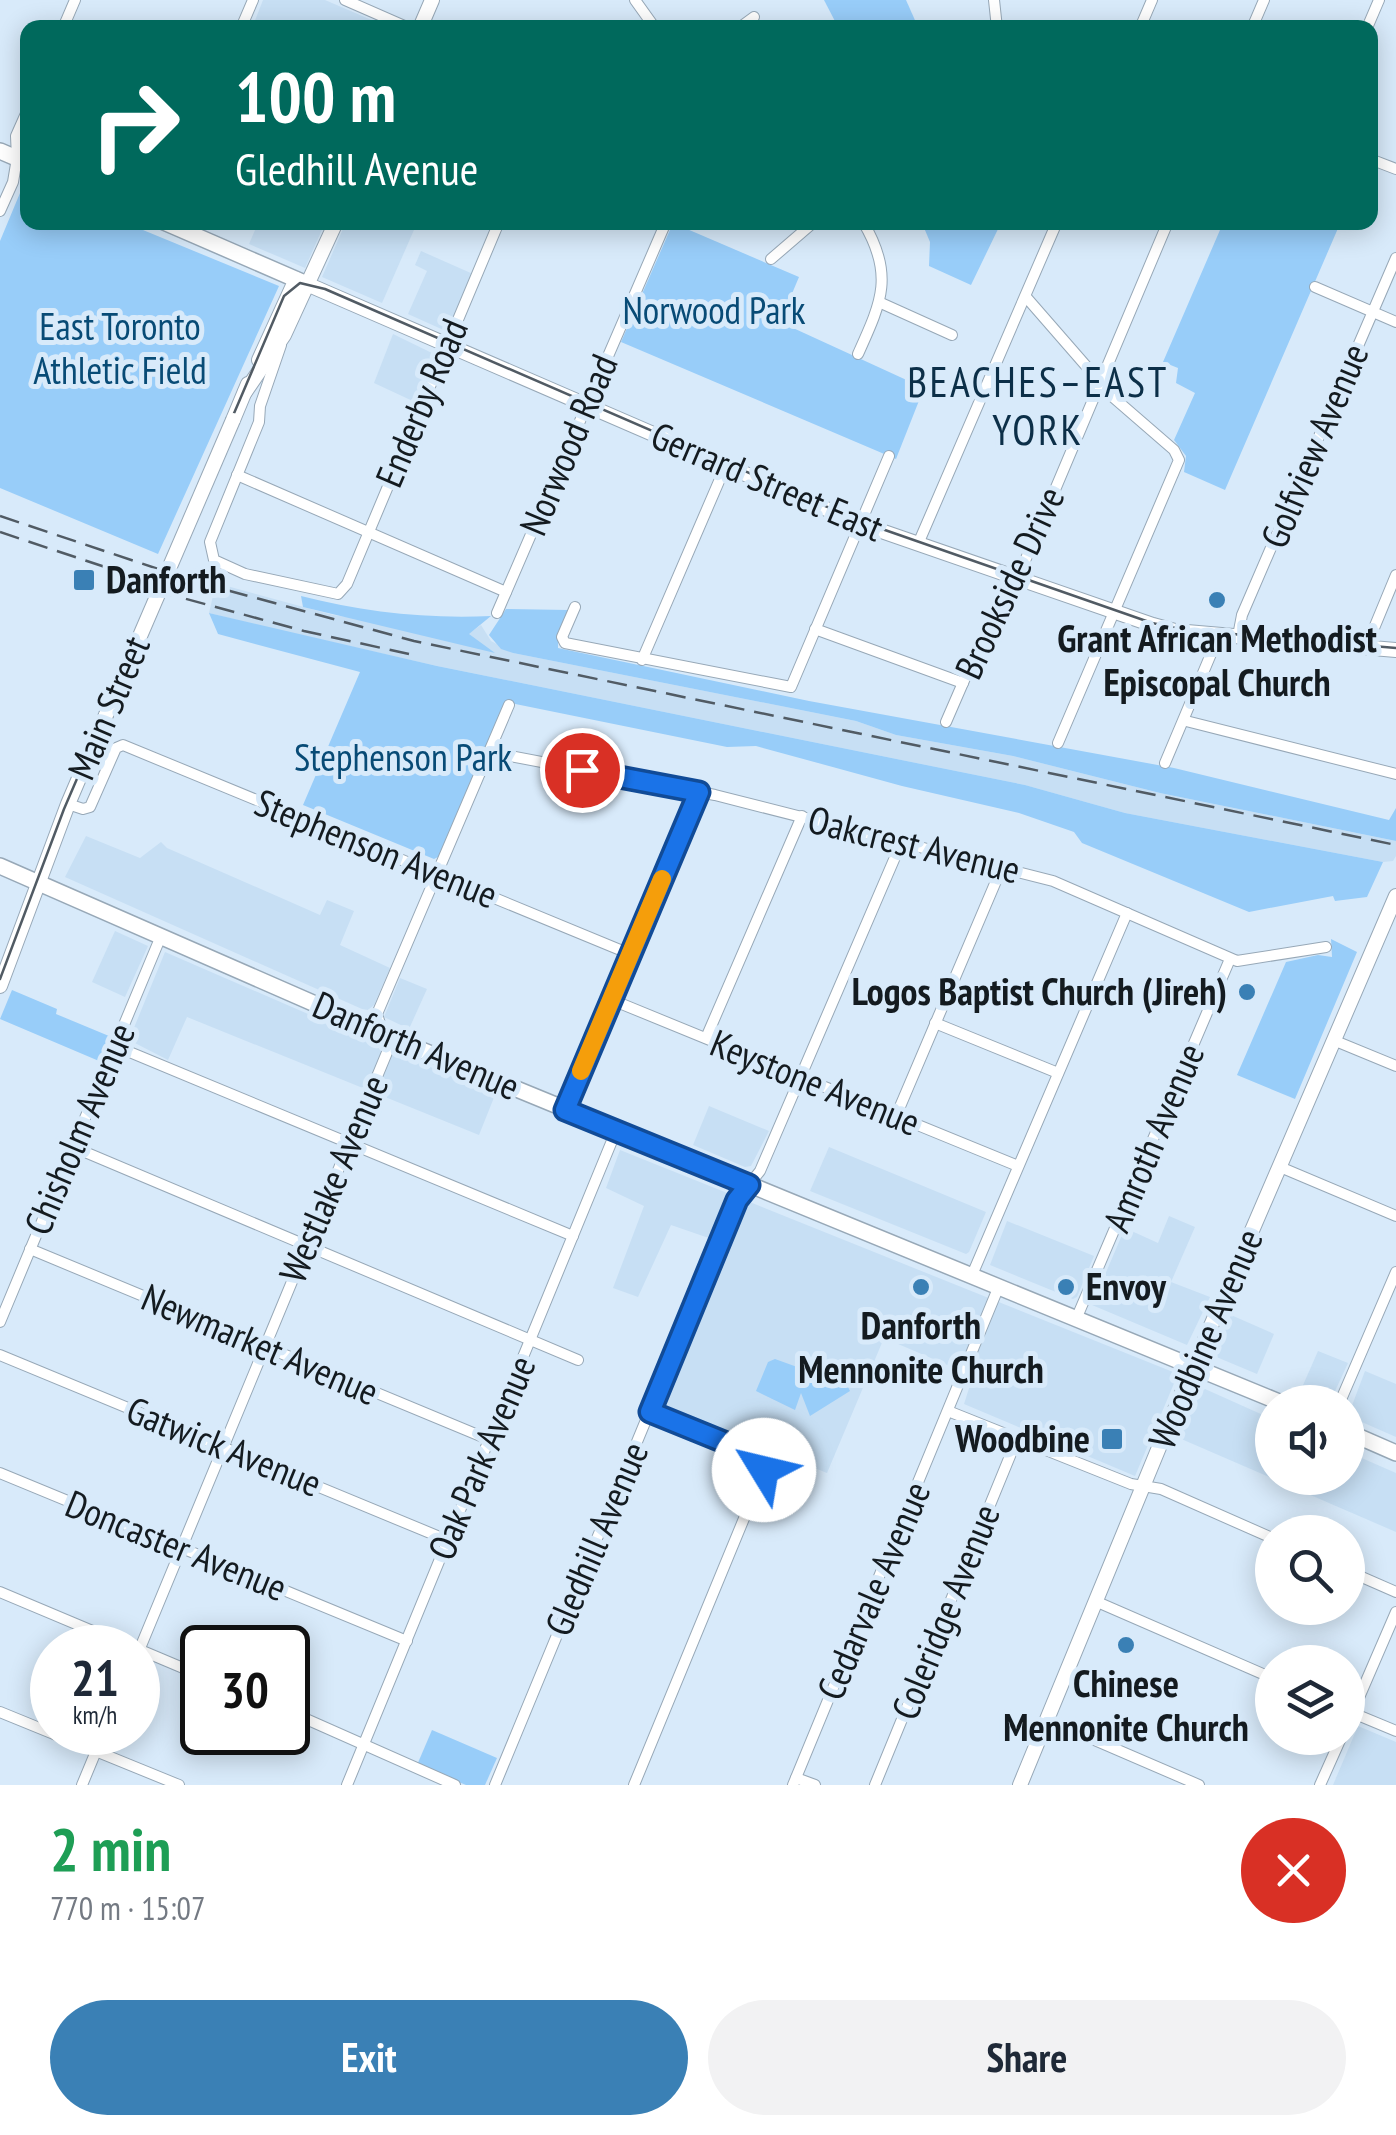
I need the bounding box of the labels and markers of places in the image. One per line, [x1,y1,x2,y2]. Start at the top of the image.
place label: Danforth [106,554,226,603]
marker: Danforth [71,567,97,593]
marker: Grant African Methodist Episcopal Church [1206,589,1228,611]
place label: Grant African Methodist Episcopal Church [1057,613,1377,706]
pin [540,728,625,813]
place label: Logos Baptist Church (Jireh) [852,966,1227,1015]
marker: Logos Baptist Church (Jireh) [1236,981,1258,1003]
place label: Envoy [1086,1261,1167,1310]
marker: Danforth Mennonite Church [910,1276,932,1298]
marker: Envoy [1055,1276,1077,1298]
place label: Danforth Mennonite Church [798,1300,1044,1393]
place label: Woodbine [954,1413,1090,1462]
marker: Woodbine [1099,1426,1125,1452]
marker: Chinese Mennonite Church [1115,1634,1137,1656]
place label: Chinese Mennonite Church [1003,1658,1249,1751]

